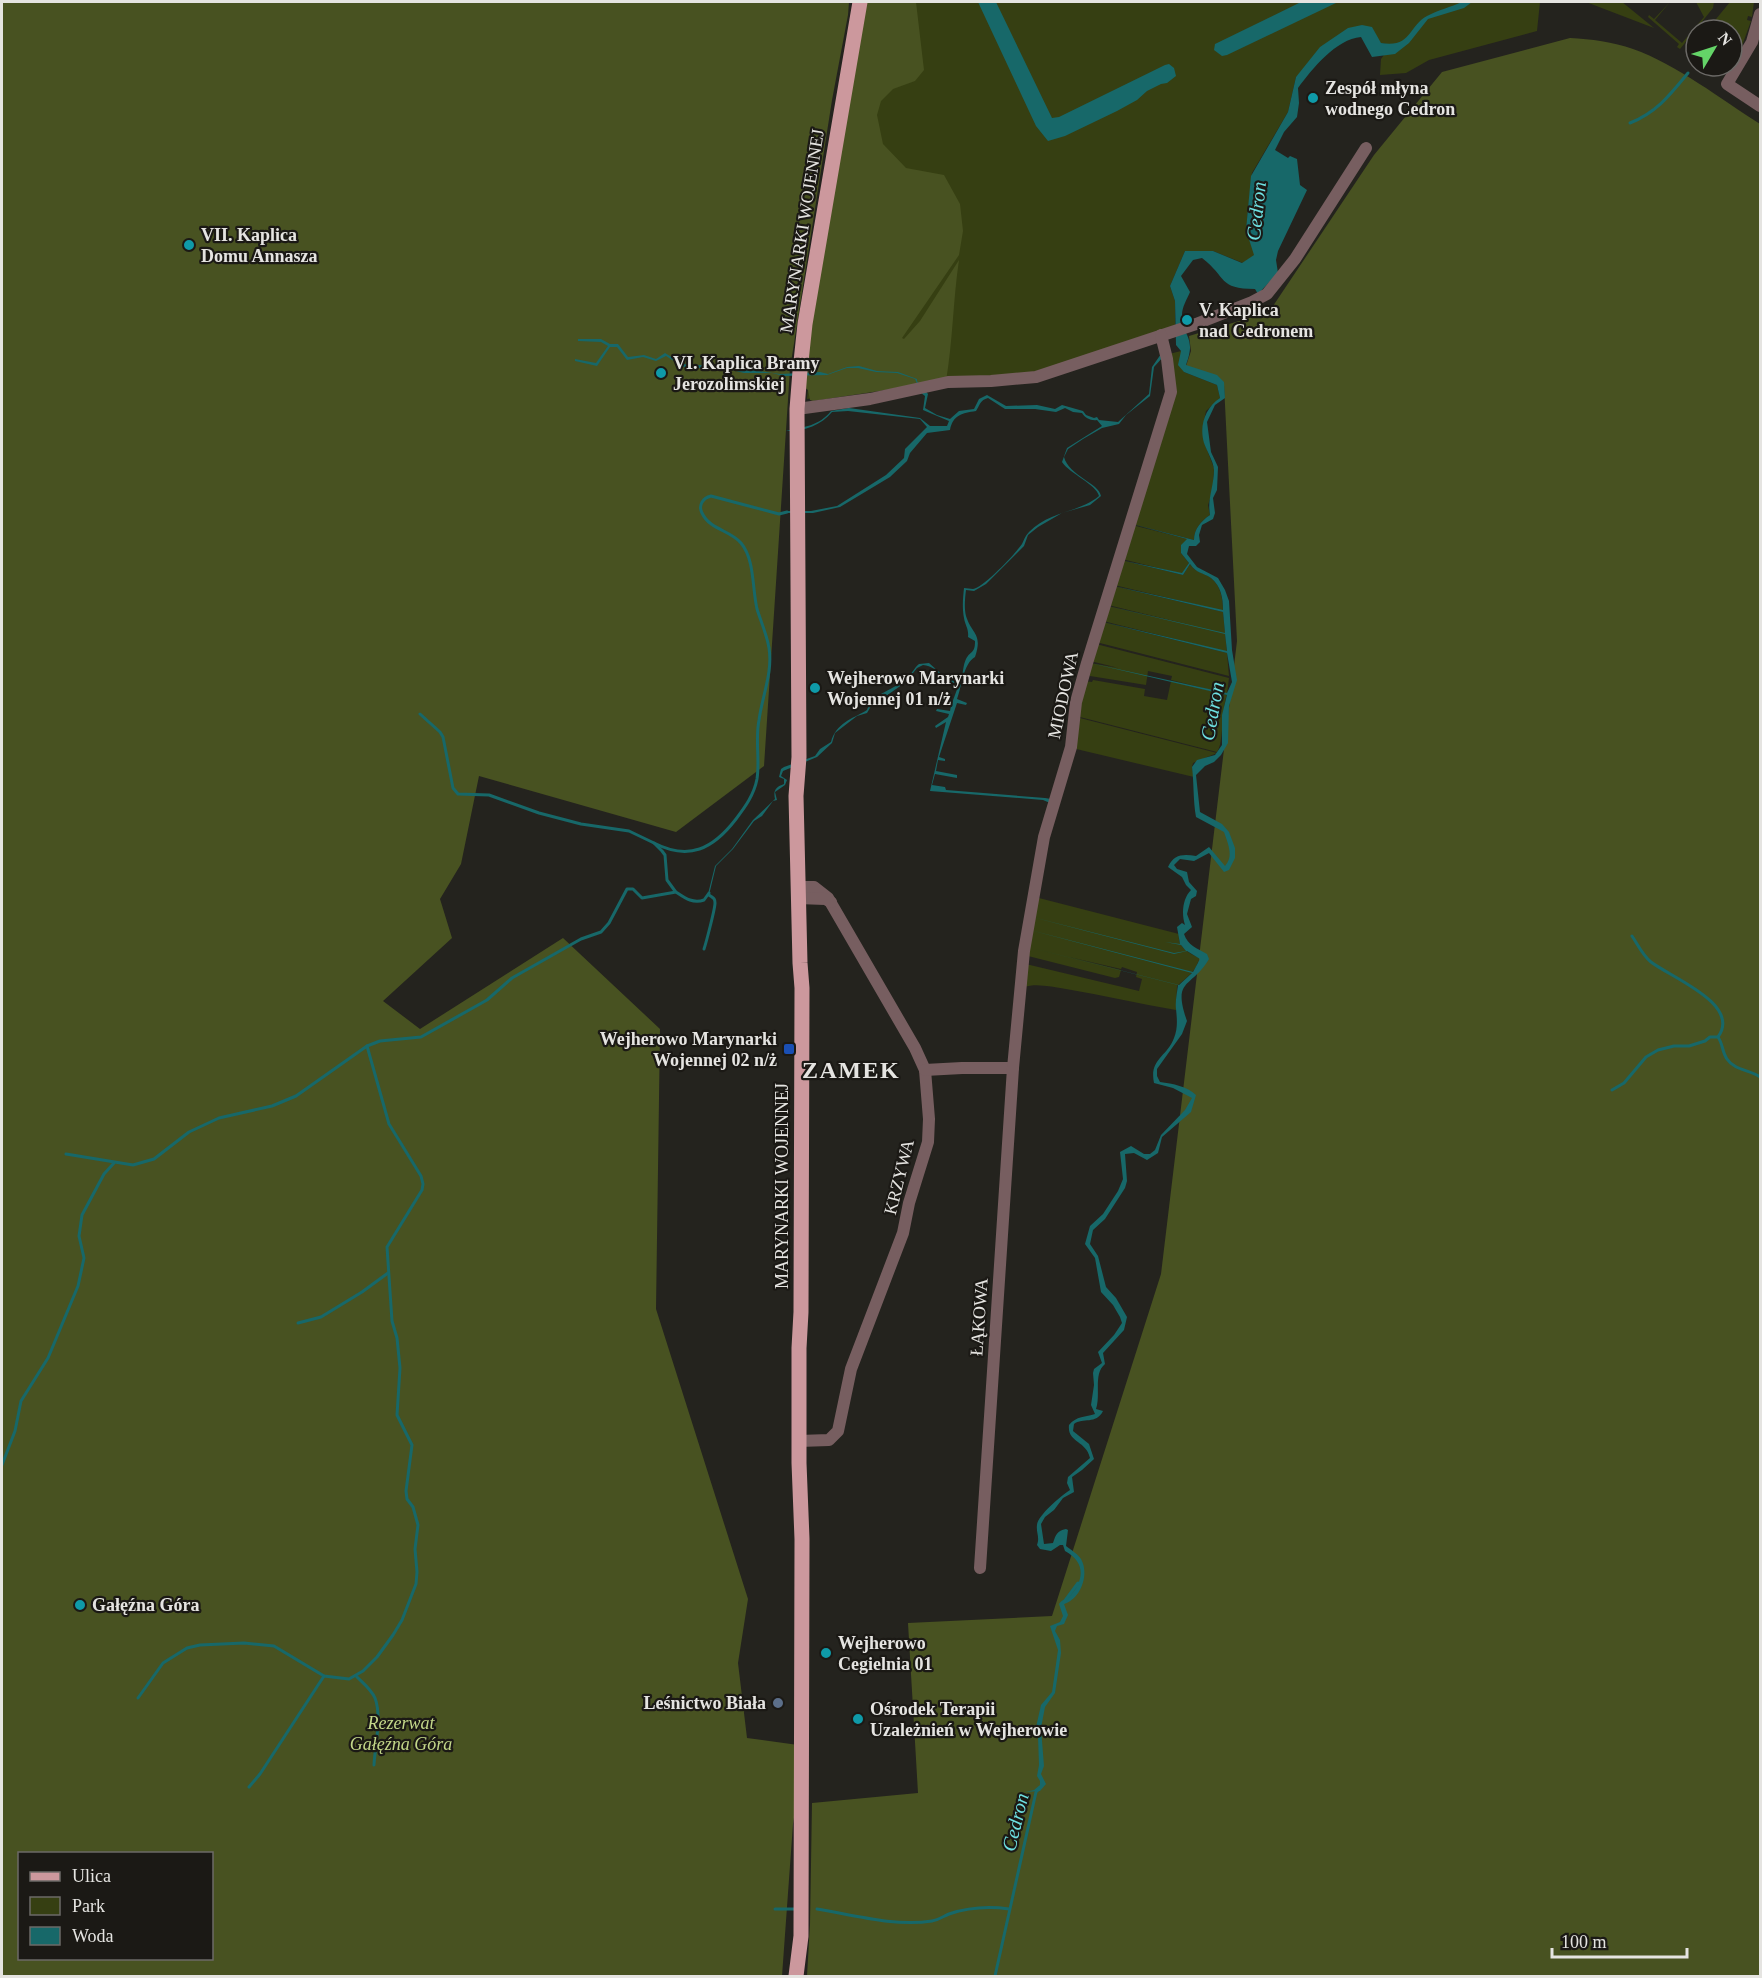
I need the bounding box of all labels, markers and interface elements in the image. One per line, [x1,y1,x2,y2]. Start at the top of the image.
north arrow [1684,18,1744,78]
text: N [1715,29,1736,49]
place label: Zespół młyna wodnego Cedron [1325,78,1455,119]
marker: Zespół młyna wodnego Cedron [1306,91,1320,105]
street label: MARYNARKI WOJENNEJ [776,128,828,334]
water label: Cedron [1242,180,1270,242]
place label: VII. Kaplica Domu Annasza [201,225,318,266]
marker: VII. Kaplica Domu Annasza [182,238,196,252]
place label: V. Kaplica nad Cedronem [1199,300,1313,341]
marker: V. Kaplica nad Cedronem [1180,313,1194,327]
place label: VI. Kaplica Bramy Jerozolimskiej [673,353,820,394]
marker: VI. Kaplica Bramy Jerozolimskiej [654,366,668,380]
street label: MIODOWA [1044,649,1082,741]
place label: Wejherowo Marynarki Wojennej 01 n/ż [827,668,1004,709]
water label: Cedron [1196,680,1228,742]
marker: Wejherowo Marynarki Wojennej 01 n/ż [808,681,822,695]
place label: Wejherowo Marynarki Wojennej 02 n/ż [600,1029,777,1070]
marker: Wejherowo Marynarki Wojennej 02 n/ż [782,1042,796,1056]
district label: ZAMEK [802,1057,900,1083]
street label: MARYNARKI WOJENNEJ [772,1083,792,1289]
street label: KRZYWA [880,1137,918,1217]
street label: ŁĄKOWA [966,1277,992,1357]
place label: Gałęźna Góra [92,1595,199,1615]
marker: Gałęźna Góra [73,1598,87,1612]
place label: Wejherowo Cegielnia 01 [838,1633,933,1674]
marker: Wejherowo Cegielnia 01 [819,1646,833,1660]
place label: Leśnictwo Biała [643,1693,766,1713]
marker: Leśnictwo Biała [771,1696,785,1710]
place label: Ośrodek Terapii Uzależnień w Wejherowie [870,1699,1067,1740]
marker: Ośrodek Terapii Uzależnień w Wejherowie [851,1712,865,1726]
park label: Rezerwat Gałęźna Góra [350,1713,452,1754]
water label: Cedron [997,1791,1033,1853]
legend [18,1852,213,1960]
text: Ulica [72,1866,111,1886]
text: Park [72,1896,105,1916]
scale bar [1552,1921,1687,1959]
text: Woda [72,1926,114,1946]
text: 100 m [1561,1932,1607,1952]

